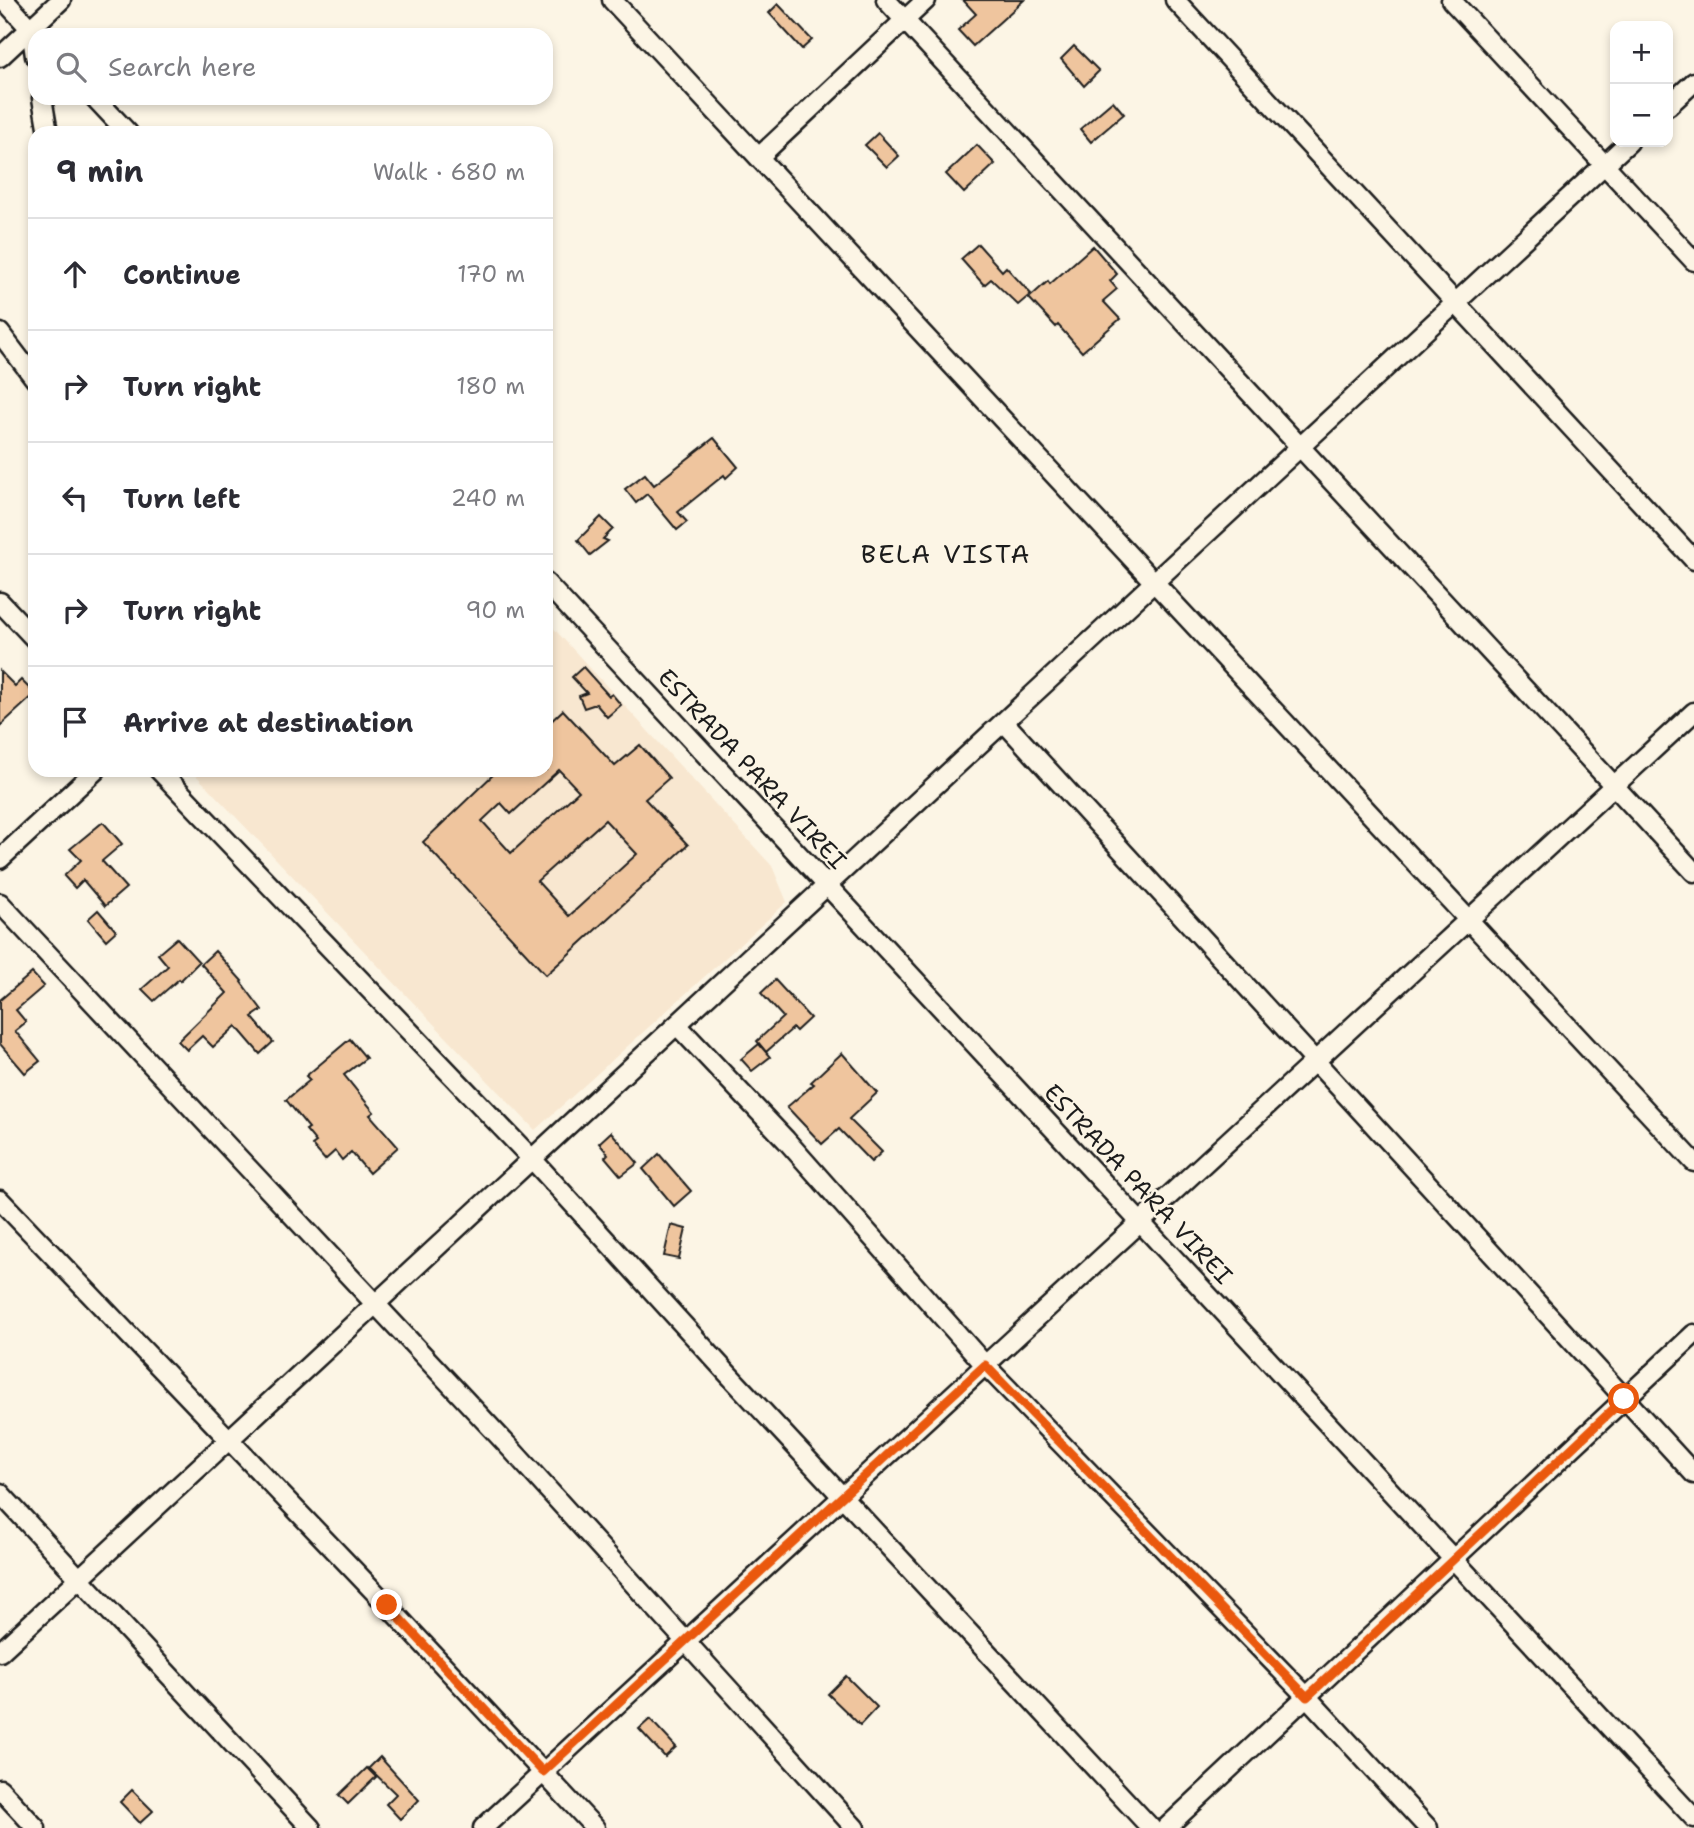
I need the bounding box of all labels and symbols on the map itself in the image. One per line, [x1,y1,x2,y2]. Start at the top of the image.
district label: BELA VISTA [861,536,1031,571]
street label: ESTRADA PARA VIREI [651,662,853,876]
street label: ESTRADA PARA VIREI [1037,1077,1239,1291]
route start [1608,1383,1639,1414]
route end [371,1589,402,1620]

